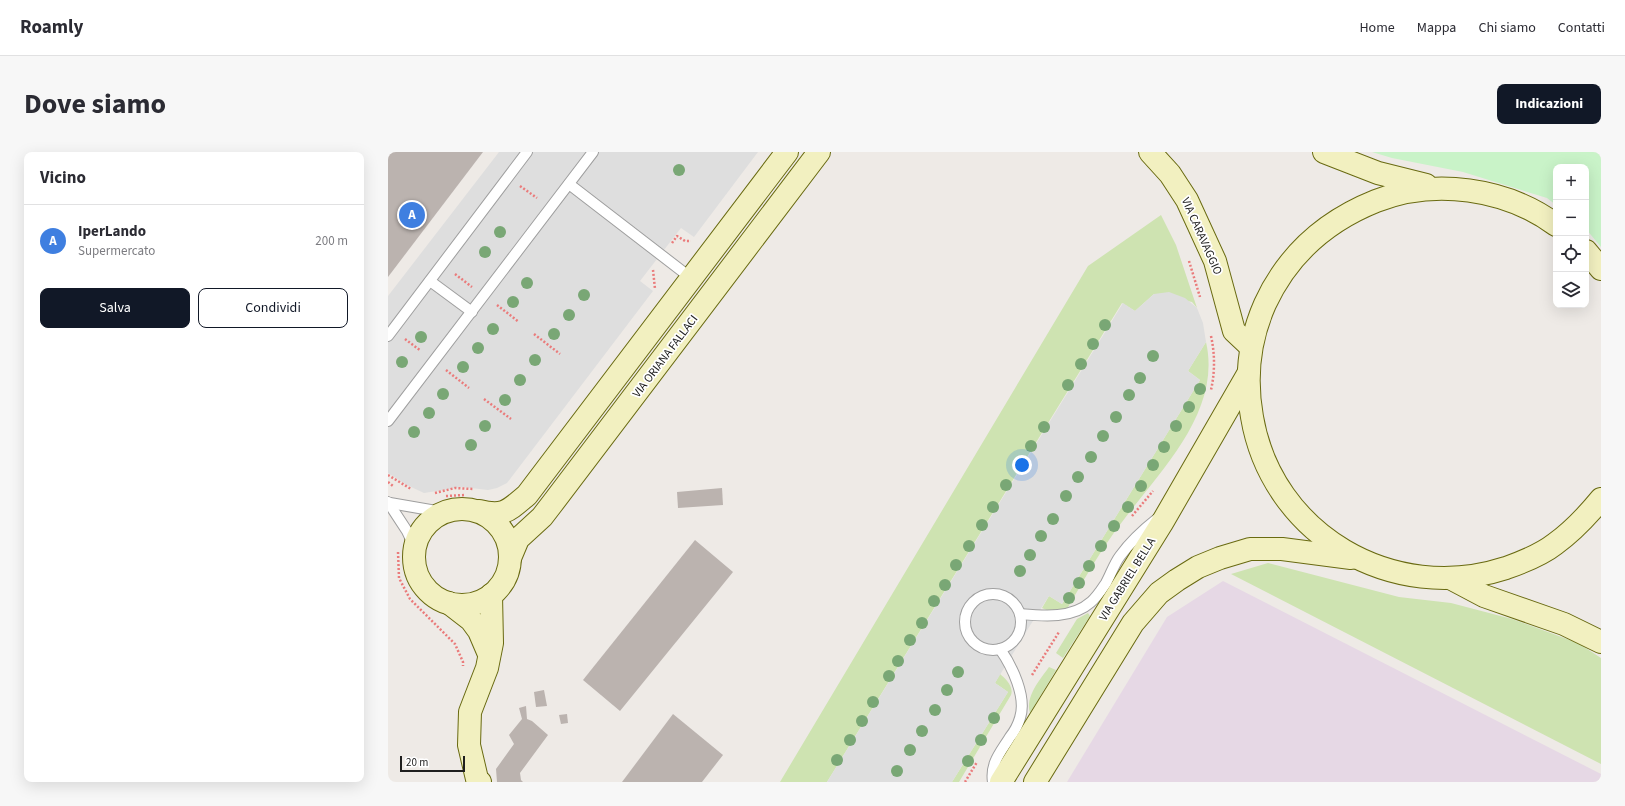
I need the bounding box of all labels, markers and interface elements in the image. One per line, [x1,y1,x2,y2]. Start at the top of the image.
text: Roamly [20,14,83,41]
text: Home [1359,18,1395,38]
text: Mappa [1417,18,1456,38]
text: Chi siamo [1478,18,1536,38]
text: Contatti [1558,18,1605,38]
text: Dove siamo [24,84,166,124]
button: Indicazioni [1497,84,1601,124]
map controls [1553,164,1589,308]
button: + [1553,164,1589,200]
text: Vicino [40,166,86,190]
street label: VIA CARAVAGGIO [1177,195,1226,278]
pin: A [399,200,425,230]
button: − [1553,200,1589,236]
text: IperLando [78,221,146,242]
text: A [49,232,57,250]
text: 200 m [315,232,348,250]
button: locate [1553,236,1589,272]
text: Supermercato [78,242,155,260]
button: layers [1553,272,1589,308]
button: Salva [40,288,190,328]
button: Condividi [198,288,348,328]
street label: VIA ORIANA FALLACI [629,311,702,401]
your location [1012,455,1032,475]
street label: VIA GABRIEL BELLA [1095,534,1160,624]
scale bar [400,754,465,773]
text: 20 m [406,755,428,770]

